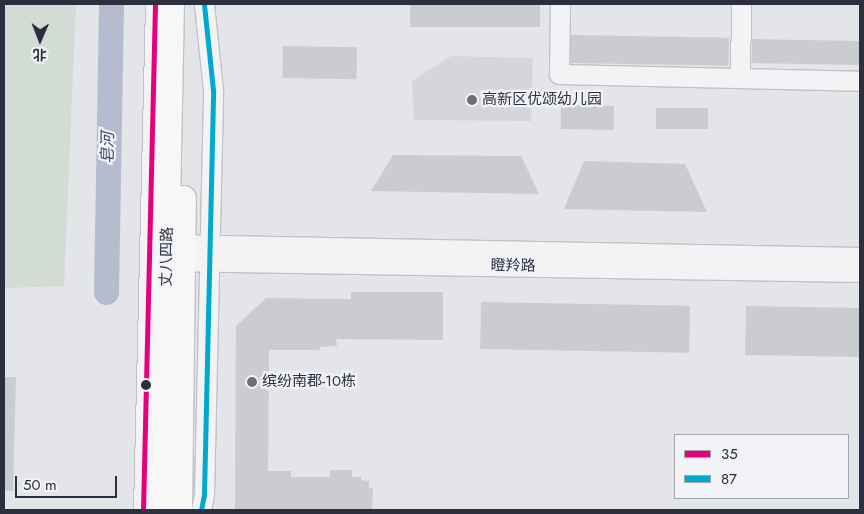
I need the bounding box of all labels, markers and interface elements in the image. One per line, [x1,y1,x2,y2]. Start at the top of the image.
north arrow [15,15,65,65]
text: 北 [33,45,47,65]
place label: 高新区优颂幼儿园 [482,91,602,109]
marker: 高新区优颂幼儿园 [466,94,478,106]
water label: 皂河 [98,132,118,164]
street label: 丈八四路 [157,227,177,287]
street label: 瞪羚路 [490,257,536,275]
place label: 缤纷南郡-10栋 [262,373,356,391]
marker: 缤纷南郡-10栋 [246,376,258,388]
unlabelled marker [141,380,151,390]
legend [674,434,849,499]
text: 35 [721,443,738,465]
scale bar [18,466,120,498]
text: 87 [721,468,737,490]
text: 50 m [23,474,57,496]

